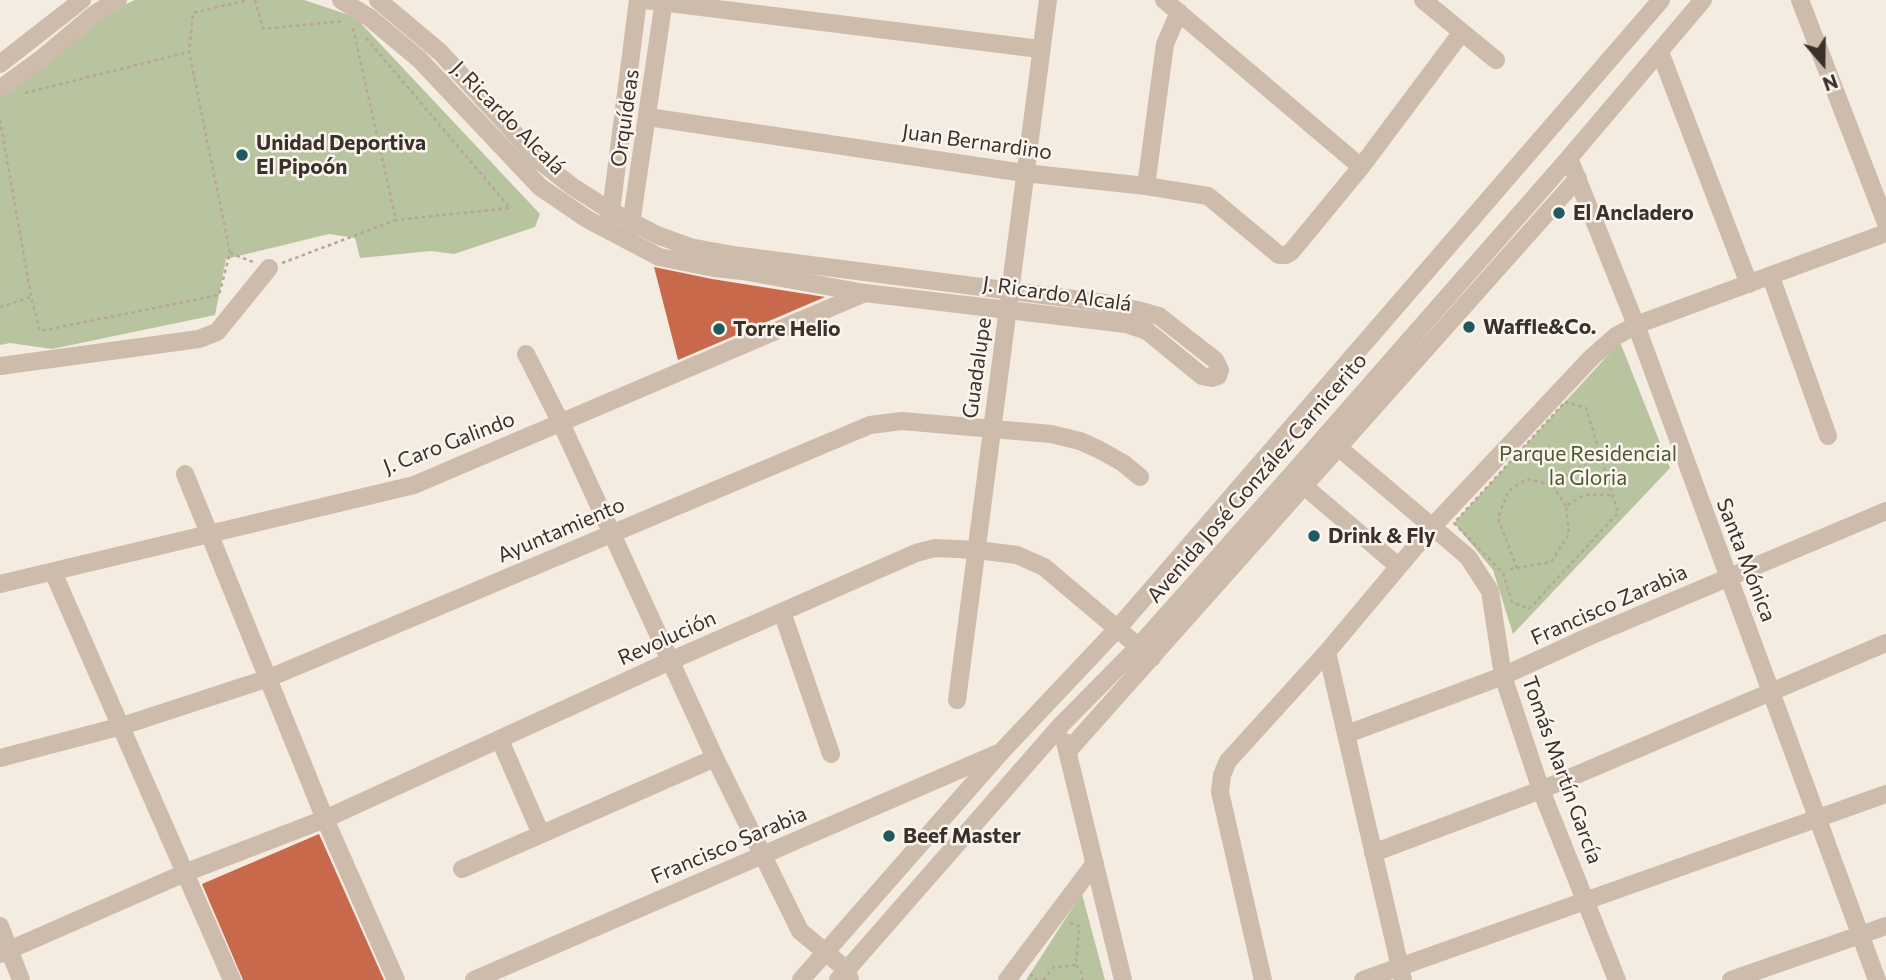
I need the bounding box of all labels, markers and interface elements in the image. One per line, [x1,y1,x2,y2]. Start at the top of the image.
north arrow [1788,28,1858,98]
street label: J. Ricardo Alcalá [446,56,570,180]
street label: Orquídeas [606,68,644,168]
text: N [1820,70,1841,96]
street label: Juan Bernardino [900,119,1054,165]
place label: Unidad Deportiva El Pipoón [256,130,426,180]
marker: Unidad Deportiva El Pipoón [234,147,250,163]
place label: El Ancladero [1573,200,1694,226]
marker: El Ancladero [1551,205,1567,221]
street label: J. Ricardo Alcalá [981,271,1133,317]
place label: Waffle&Co. [1483,314,1596,340]
place label: Torre Helio [733,316,841,342]
street label: Guadalupe [957,316,997,420]
marker: Waffle&Co. [1461,319,1477,335]
marker: Torre Helio [711,321,727,337]
street label: Avenida José González Carnicerito [1142,348,1372,608]
street label: J. Caro Galindo [380,406,518,480]
park label: Parque Residencial la Gloria [1499,441,1677,491]
street label: Ayuntamiento [494,492,628,568]
street label: Santa Mónica [1711,495,1781,625]
place label: Drink & Fly [1328,523,1436,549]
marker: Drink & Fly [1306,528,1322,544]
street label: Francisco Zarabia [1527,559,1691,651]
street label: Revolución [614,605,720,671]
street label: Tomás Martín García [1516,673,1608,867]
street label: Francisco Sarabia [647,801,811,889]
place label: Beef Master [903,823,1021,849]
marker: Beef Master [881,828,897,844]

